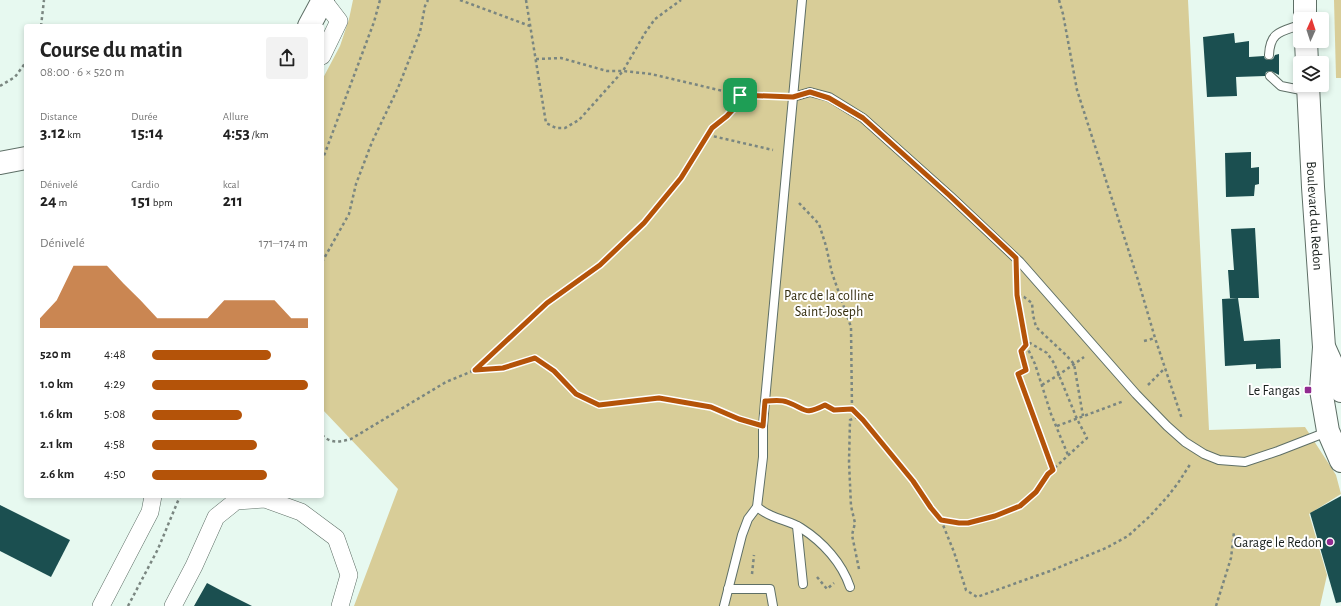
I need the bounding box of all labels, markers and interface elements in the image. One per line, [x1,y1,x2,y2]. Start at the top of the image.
north arrow [1293,12,1329,48]
map controls [1293,12,1329,92]
button: share [266,37,308,79]
text: Course du matin [40,39,183,61]
button: layers [1293,56,1329,92]
text: 08:00 · 6 × 520 m [40,66,124,79]
pin [723,78,757,112]
icon: arrive [729,84,751,106]
text: Distance [40,111,77,122]
text: Durée [131,111,158,122]
text: Allure [223,111,249,122]
text: 3.12 [40,124,65,141]
text: 15:14 [131,124,163,141]
text: 4:53 [223,124,250,141]
text: km [65,129,81,140]
text: /km [250,129,269,140]
street label: Boulevard du Redon [1304,161,1325,271]
text: Dénivelé [40,179,78,190]
text: Cardio [131,179,159,190]
text: kcal [223,179,239,190]
text: 24 [40,192,57,209]
text: 151 [131,192,151,209]
text: 211 [223,192,243,209]
text: m [57,197,67,208]
text: bpm [151,197,173,208]
text: Dénivelé [40,237,85,250]
text: 171–174 m [259,237,308,250]
park label: Parc de la colline Saint-Joseph [784,289,874,319]
text: 520 m [40,348,71,361]
text: 4:48 [104,348,126,361]
text: 1.0 km [40,378,73,391]
text: 4:29 [104,378,125,391]
place label: Le Fangas [1248,384,1300,398]
marker: Le Fangas [1303,385,1313,395]
text: 1.6 km [40,408,73,421]
text: 5:08 [104,408,125,421]
text: 2.1 km [40,438,73,451]
text: 4:58 [104,438,125,451]
text: 2.6 km [40,468,74,481]
text: 4:50 [104,468,126,481]
place label: Garage le Redon [1234,536,1322,550]
marker: Garage le Redon [1325,537,1335,547]

